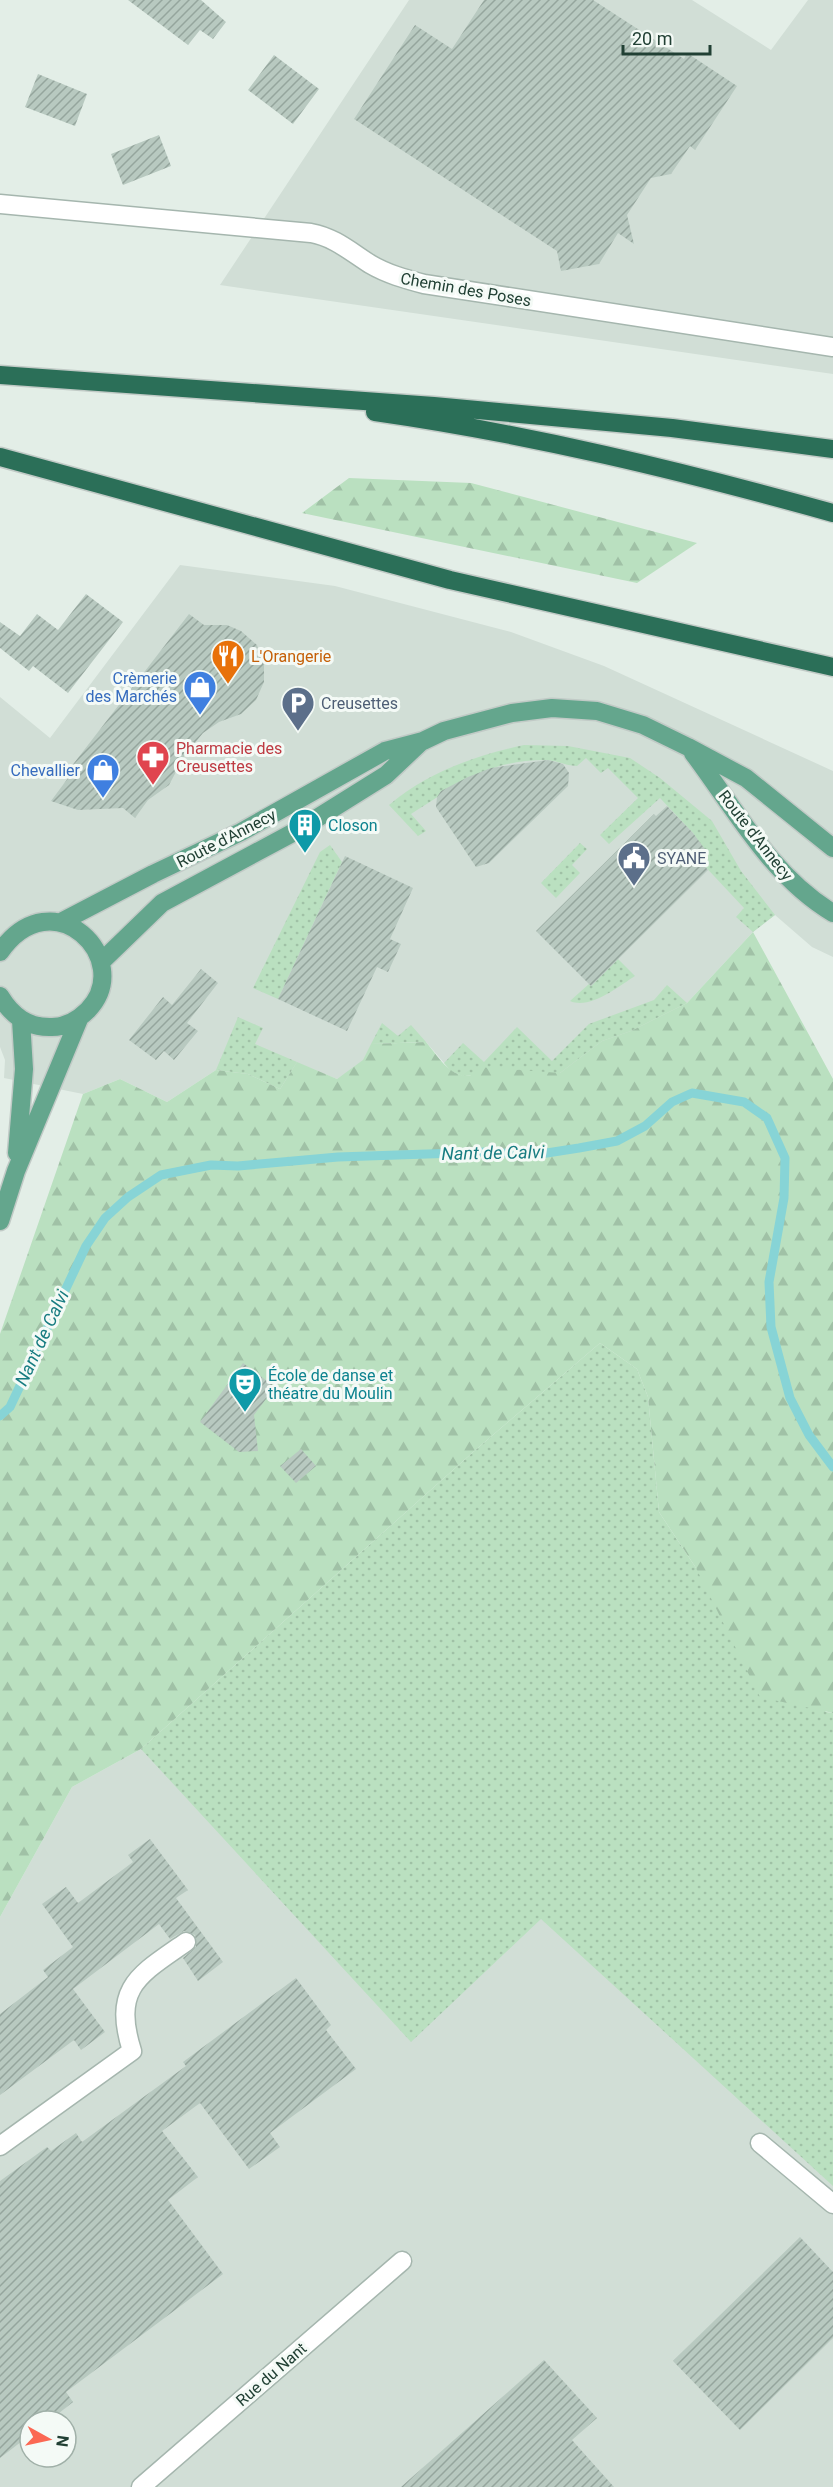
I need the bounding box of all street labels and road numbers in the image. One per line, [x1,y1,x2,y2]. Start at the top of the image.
street label: Chemin des Poses [399,269,533,310]
street label: Route d'Annecy [715,787,797,884]
street label: Route d'Annecy [173,805,279,872]
street label: Rue du Nant [232,2339,310,2410]

